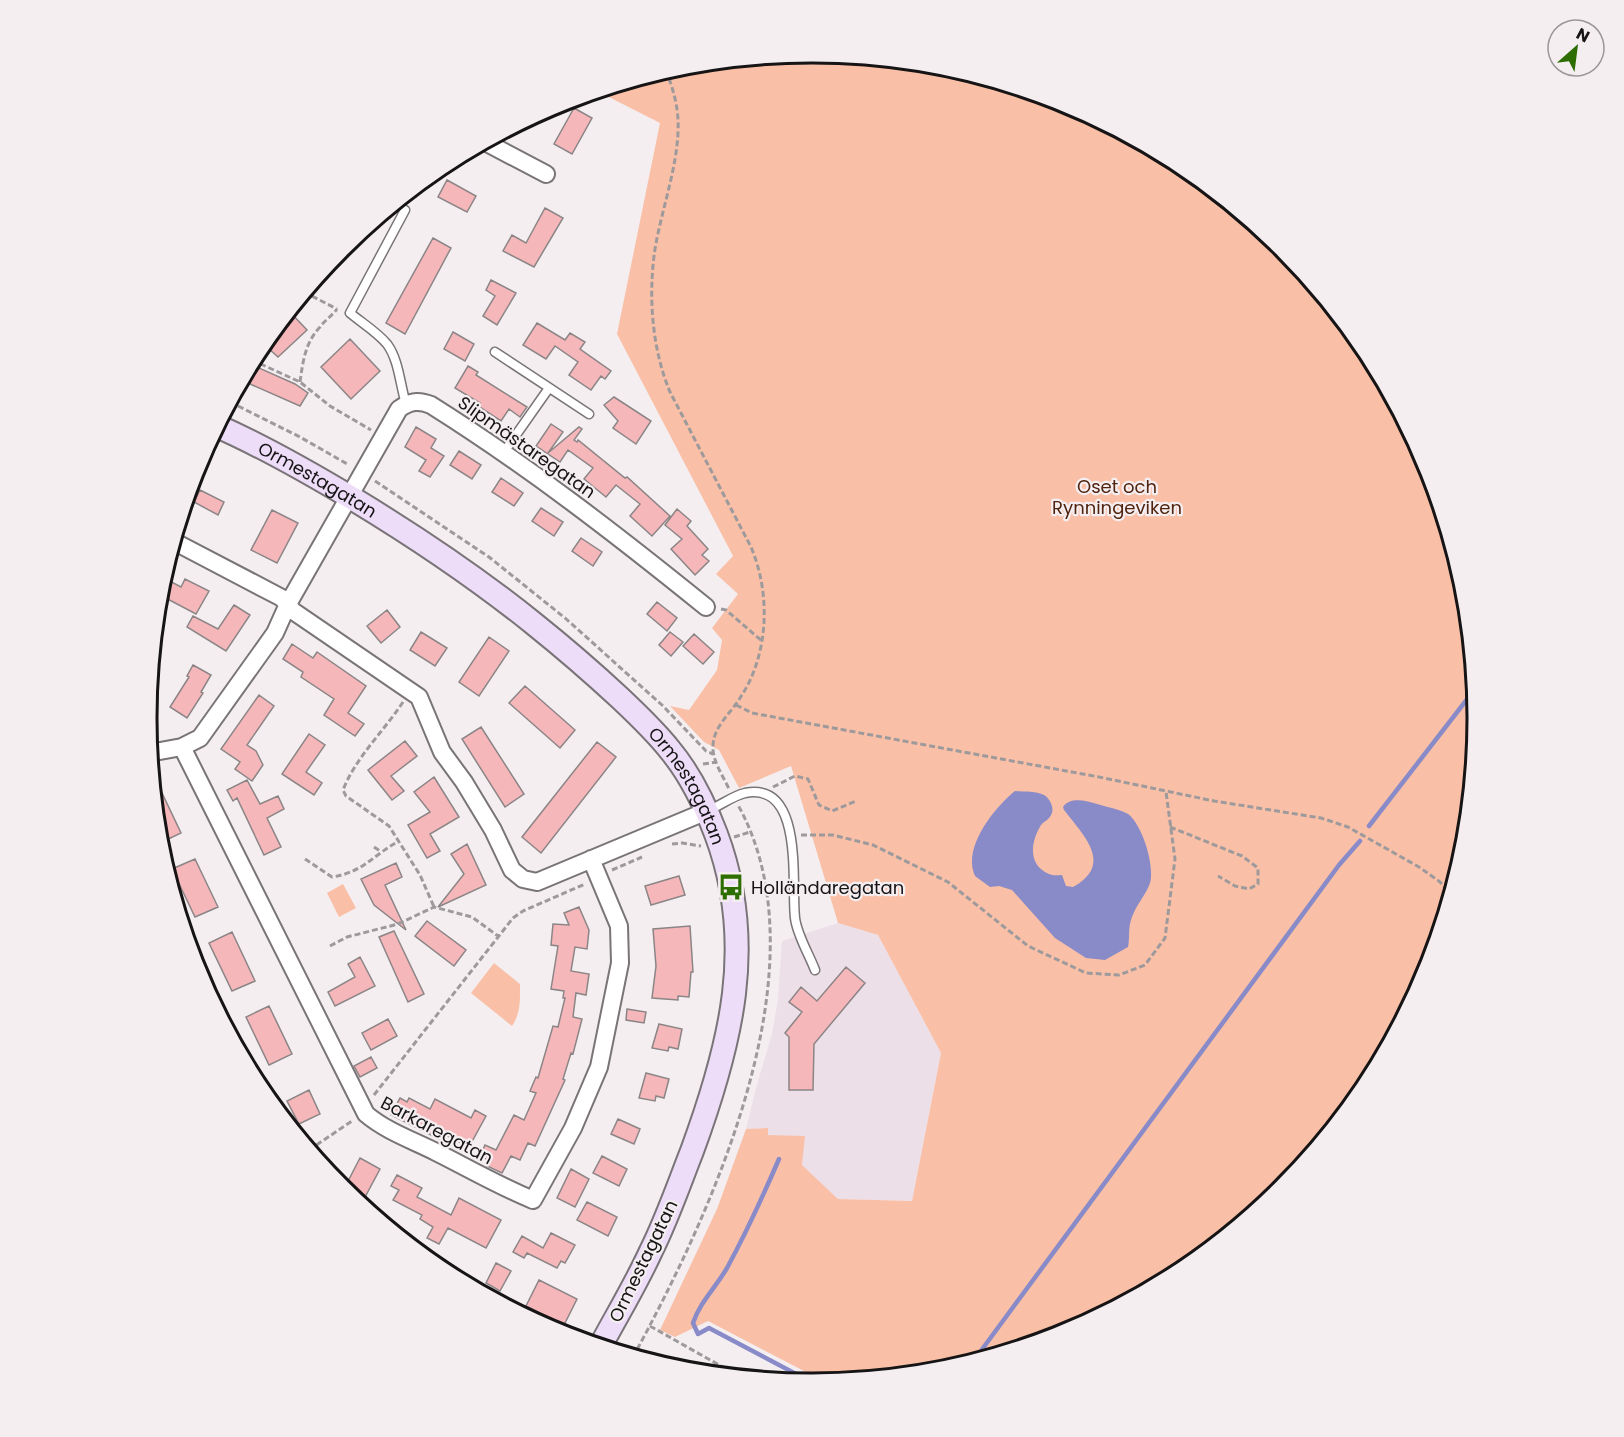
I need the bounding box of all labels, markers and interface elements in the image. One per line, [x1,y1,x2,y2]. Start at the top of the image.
north arrow [1546,18,1606,78]
text: N [1572,22,1594,48]
street label: Slipmästaregatan [453,390,601,504]
street label: Ormestagatan [254,435,382,523]
park label: Oset och Rynningeviken [1052,474,1182,520]
street label: Ormestagatan [643,721,731,848]
bus stop icon: Holländaregatan [716,872,746,902]
place label: Holländaregatan [751,875,904,900]
street label: Barkaregatan [376,1090,498,1170]
street label: Ormestagatan [603,1196,683,1326]

